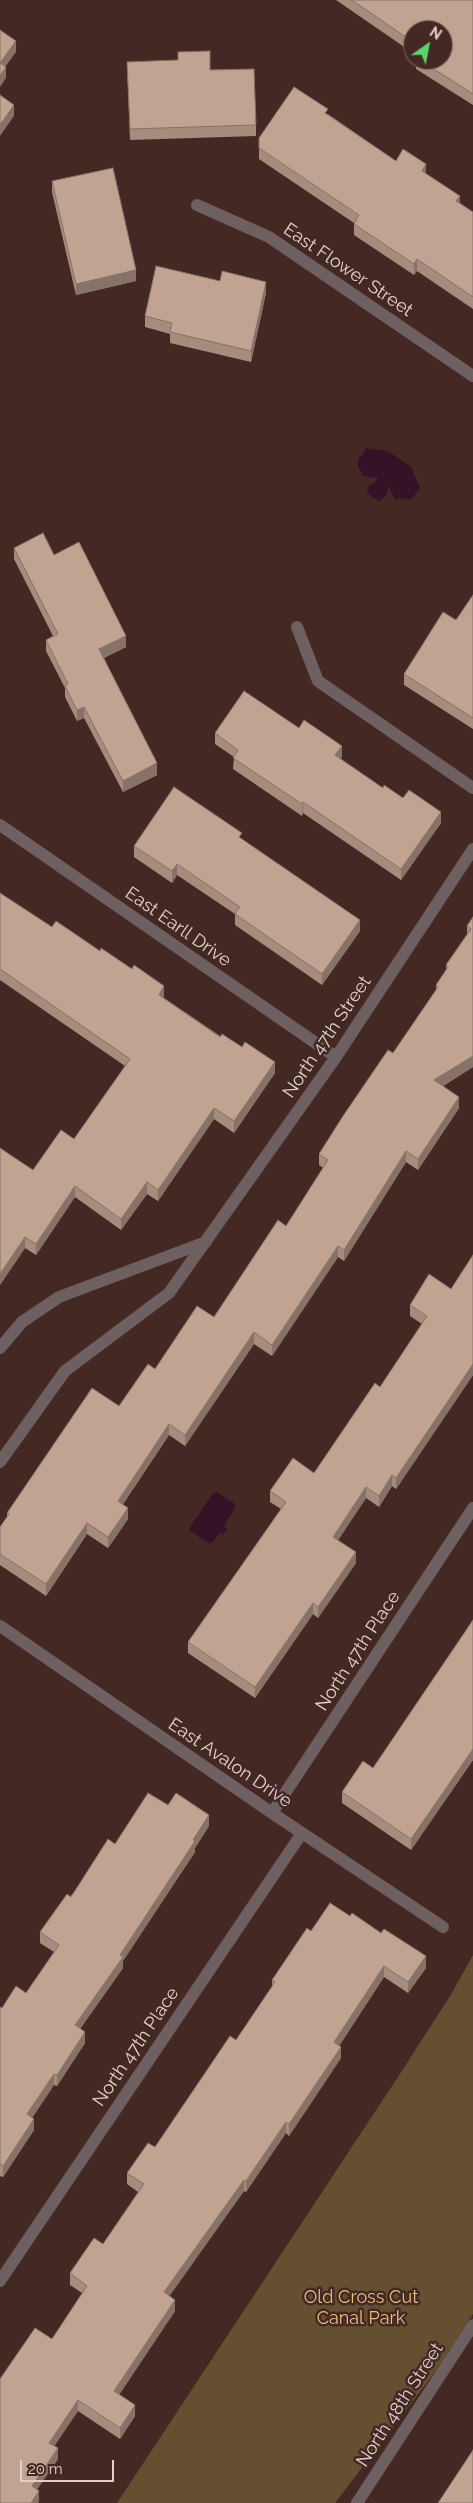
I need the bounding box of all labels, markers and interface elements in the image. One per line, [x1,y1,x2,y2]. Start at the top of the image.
north arrow [403,20,453,70]
text: N [427,24,444,43]
street label: East Flower Street [279,219,417,321]
street label: East Earll Drive [121,882,235,972]
street label: North 47th Street [278,972,376,1102]
street label: North 47th Place [311,1587,405,1715]
street label: East Avalon Drive [164,1714,296,1812]
street label: North 47th Place [88,1983,184,2111]
park label: Old Cross Cut Canal Park [304,2287,418,2330]
street label: North 48th Street [352,2339,448,2471]
scale bar [22,2450,116,2482]
text: 20 m [28,2460,63,2478]

